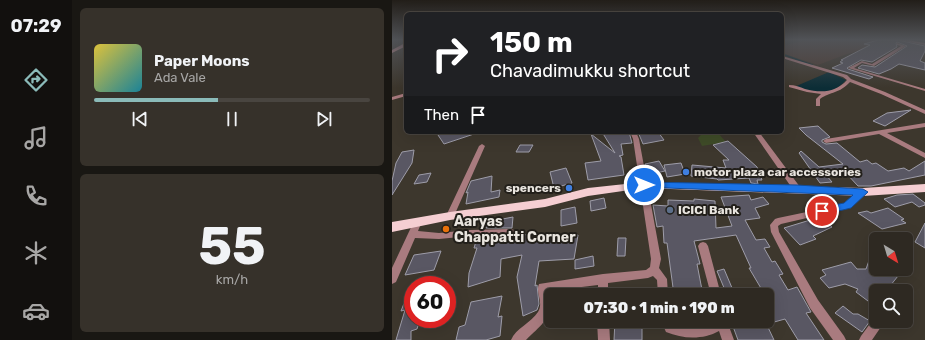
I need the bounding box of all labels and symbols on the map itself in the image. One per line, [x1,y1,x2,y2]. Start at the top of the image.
position arrow [623,164,665,206]
place label: motor plaza car accessories [694,165,861,179]
marker: motor plaza car accessories [681,167,691,177]
place label: spencers [506,181,561,195]
marker: spencers [564,183,574,193]
pin [805,194,839,228]
place label: ICICI Bank [678,203,739,217]
marker: ICICI Bank [665,205,675,215]
place label: Aaryas Chappatti Corner [454,213,576,246]
marker: Aaryas Chappatti Corner [441,224,451,234]
north arrow [869,232,913,276]
speed limit sign: 60 [404,276,456,328]

